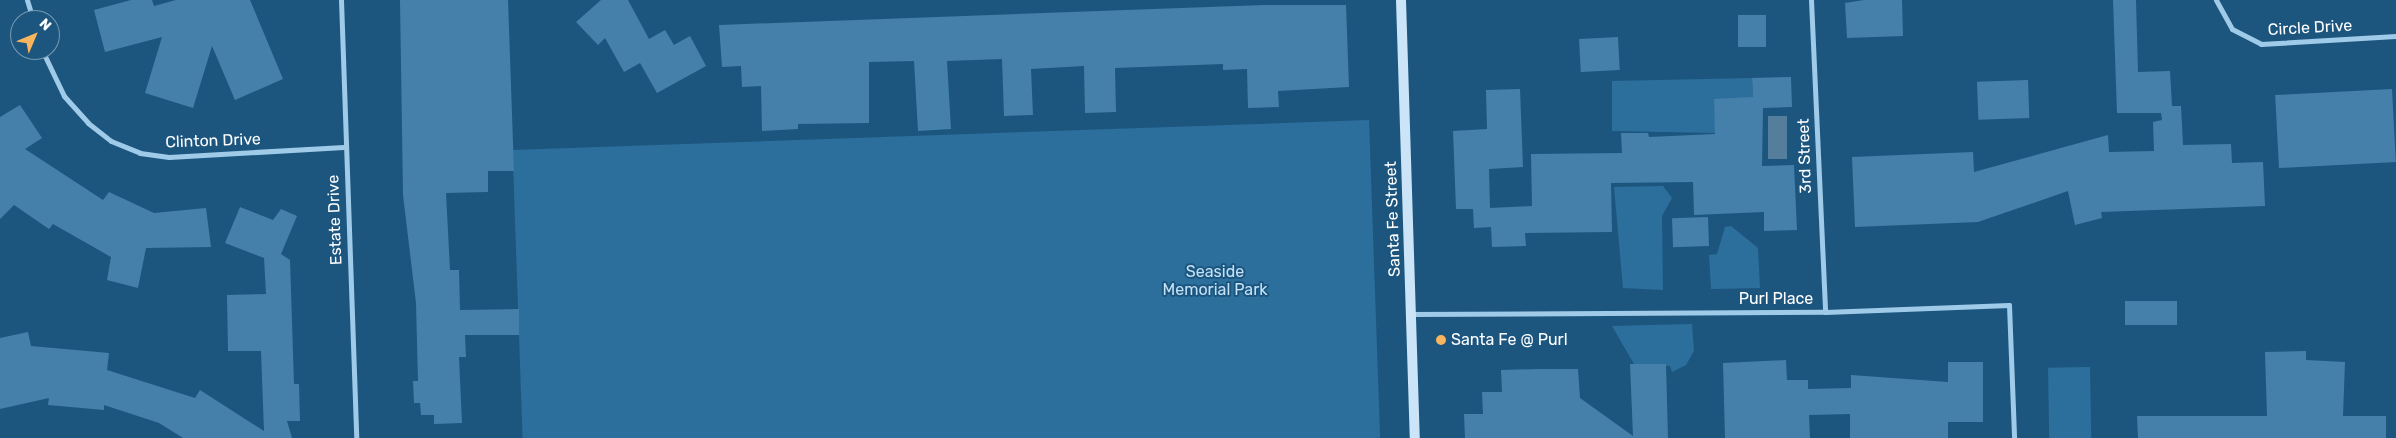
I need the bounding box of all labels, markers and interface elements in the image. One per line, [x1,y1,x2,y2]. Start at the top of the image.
north arrow [10,10,60,60]
text: N [36,15,55,34]
street label: Circle Drive [2267,16,2353,40]
street label: 3rd Street [1794,118,1816,194]
street label: Clinton Drive [165,130,261,152]
street label: Santa Fe Street [1381,161,1405,277]
street label: Estate Drive [324,174,346,266]
park label: Seaside Memorial Park [1163,262,1267,300]
street label: Purl Place [1739,289,1813,309]
place label: Santa Fe @ Purl [1451,330,1568,350]
marker: Santa Fe @ Purl [1435,334,1447,346]

